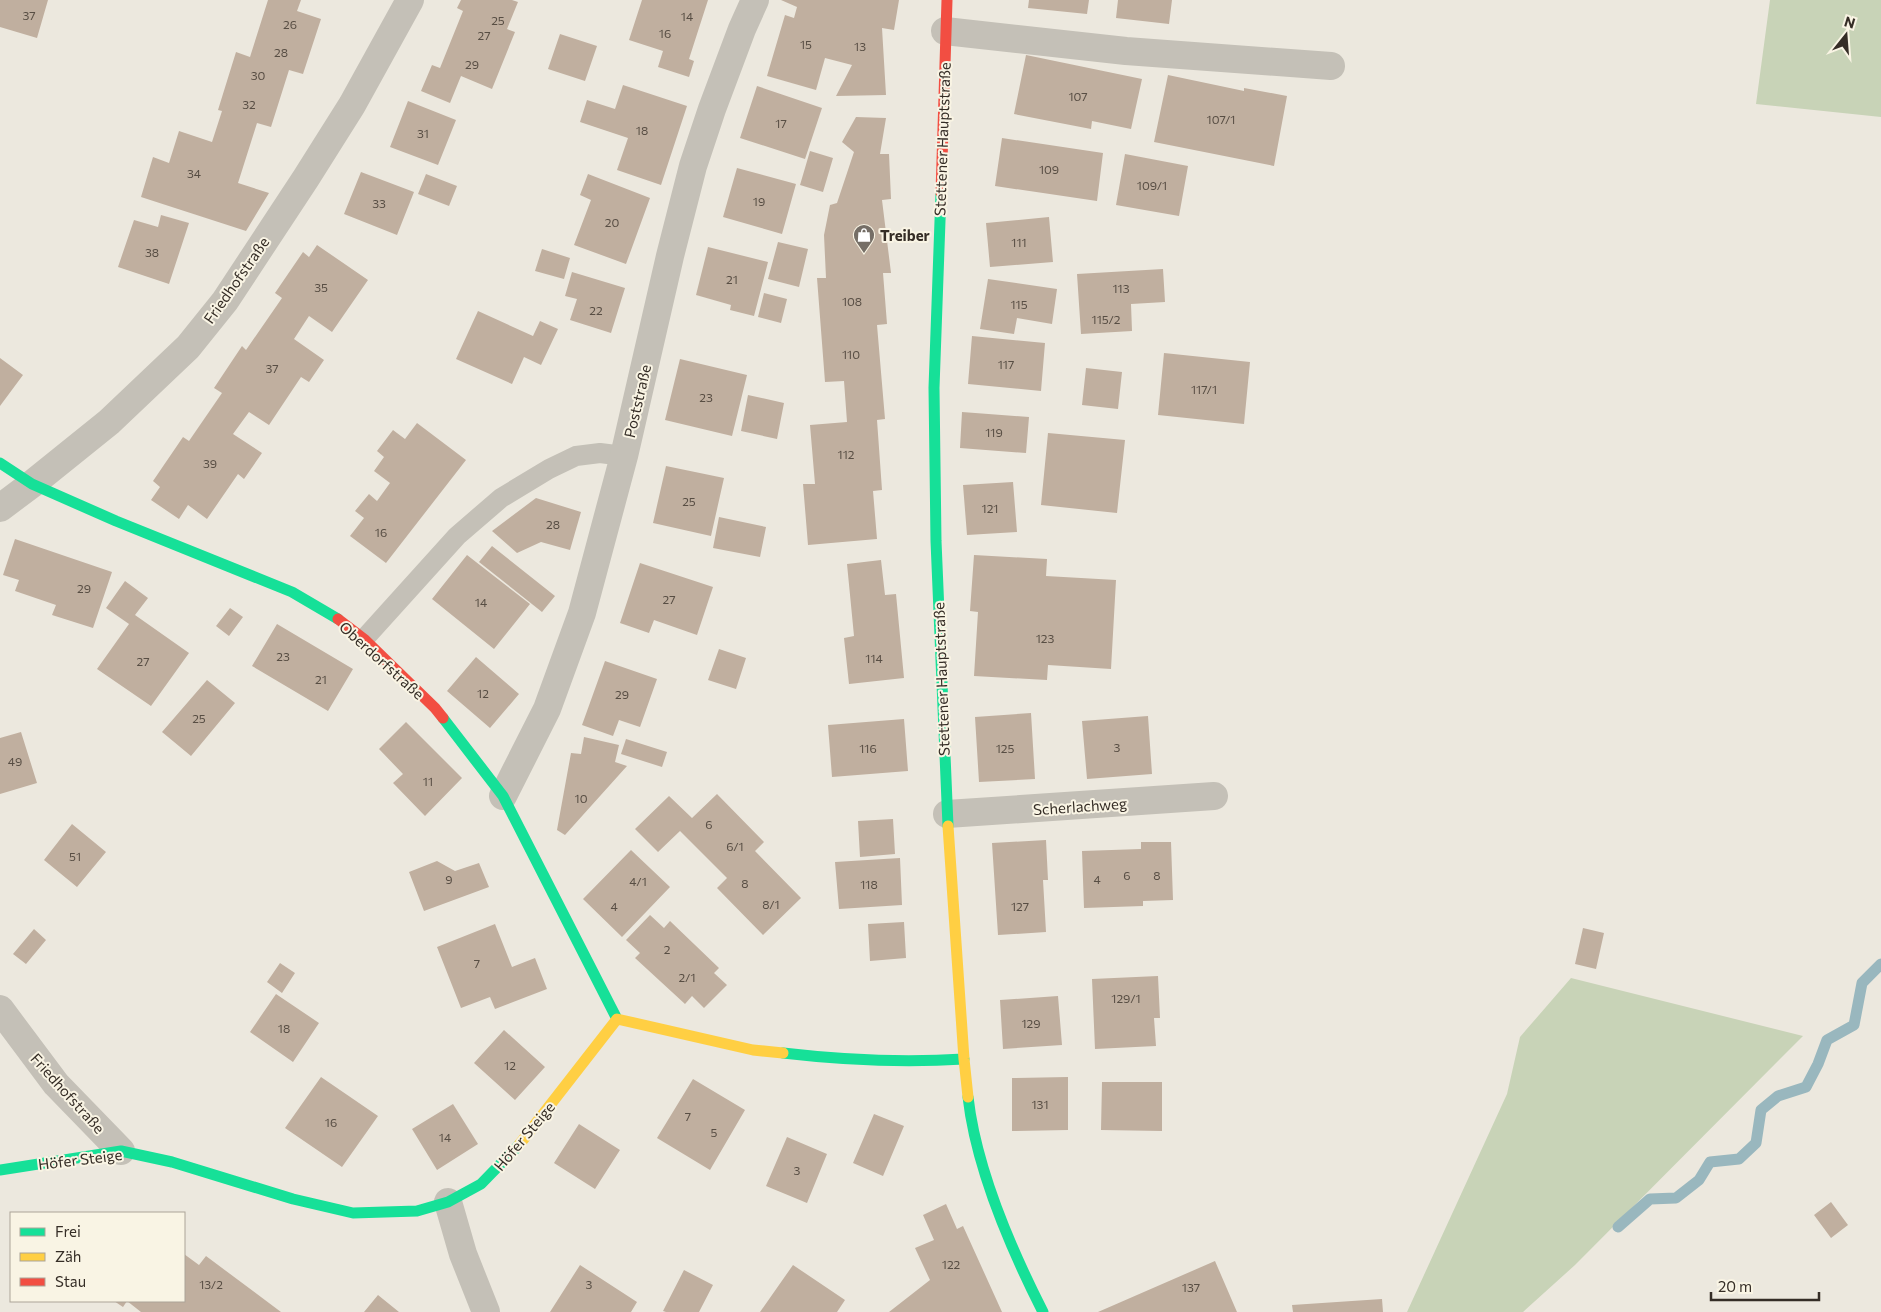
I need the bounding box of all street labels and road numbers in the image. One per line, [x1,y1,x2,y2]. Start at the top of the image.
street label: Stettener Hauptstraße [930,62,954,216]
street label: Friedhofstraße [199,233,273,327]
street label: Poststraße [620,363,654,439]
street label: Stettener Hauptstraße [929,602,953,756]
street label: Oberdorfstraße [336,617,428,703]
street label: Scherlachweg [1032,794,1128,818]
street label: Friedhofstraße [27,1049,109,1137]
street label: Höfer Steige [490,1098,558,1174]
street label: Höfer Steige [37,1145,123,1173]

